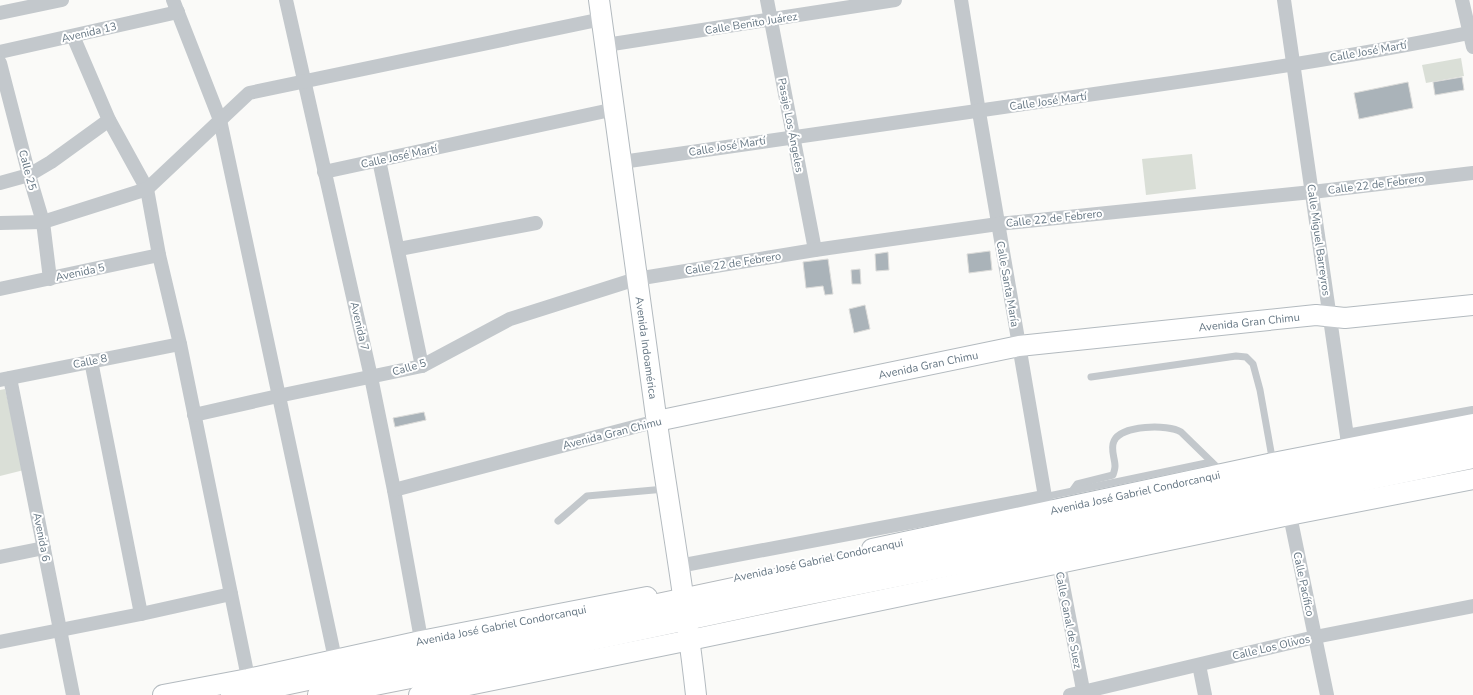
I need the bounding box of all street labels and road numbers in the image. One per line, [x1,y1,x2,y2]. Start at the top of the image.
street label: Calle Benito Juárez [704,9,798,38]
street label: Avenida 13 [60,19,118,46]
street label: Calle José Martí [1329,37,1409,66]
street label: Pasaje Los Ángeles [774,76,808,174]
street label: Calle José Martí [1009,88,1089,114]
street label: Calle José Martí [688,133,768,160]
street label: Calle José Martí [360,141,440,172]
street label: Calle 25 [15,148,40,192]
street label: Calle 22 de Febrero [1327,171,1425,198]
street label: Calle Miguel Barreyros [1303,183,1334,297]
street label: Calle 22 de Febrero [1005,206,1103,231]
street label: Calle Santa María [993,240,1022,328]
street label: Calle 22 de Febrero [684,248,782,278]
street label: Avenida 5 [54,260,106,285]
street label: Avenida Indoamérica [631,296,661,400]
street label: Avenida 7 [347,300,372,352]
street label: Avenida Gran Chimu [1198,310,1300,335]
street label: Avenida Gran Chimu [877,348,980,383]
street label: Calle 8 [72,351,109,372]
street label: Calle 5 [390,355,428,379]
street label: Avenida Gran Chimu [561,414,663,453]
street label: Avenida José Gabriel Condorcanqui [1049,468,1222,519]
street label: Avenida 6 [29,511,54,563]
street label: Avenida José Gabriel Condorcanqui [732,535,904,586]
street label: Calle Pacífico [1289,550,1318,618]
street label: Calle Canal de Suez [1052,570,1085,670]
street label: Avenida José Gabriel Condorcanqui [414,602,588,650]
street label: Calle Los Olivos [1231,631,1312,664]

